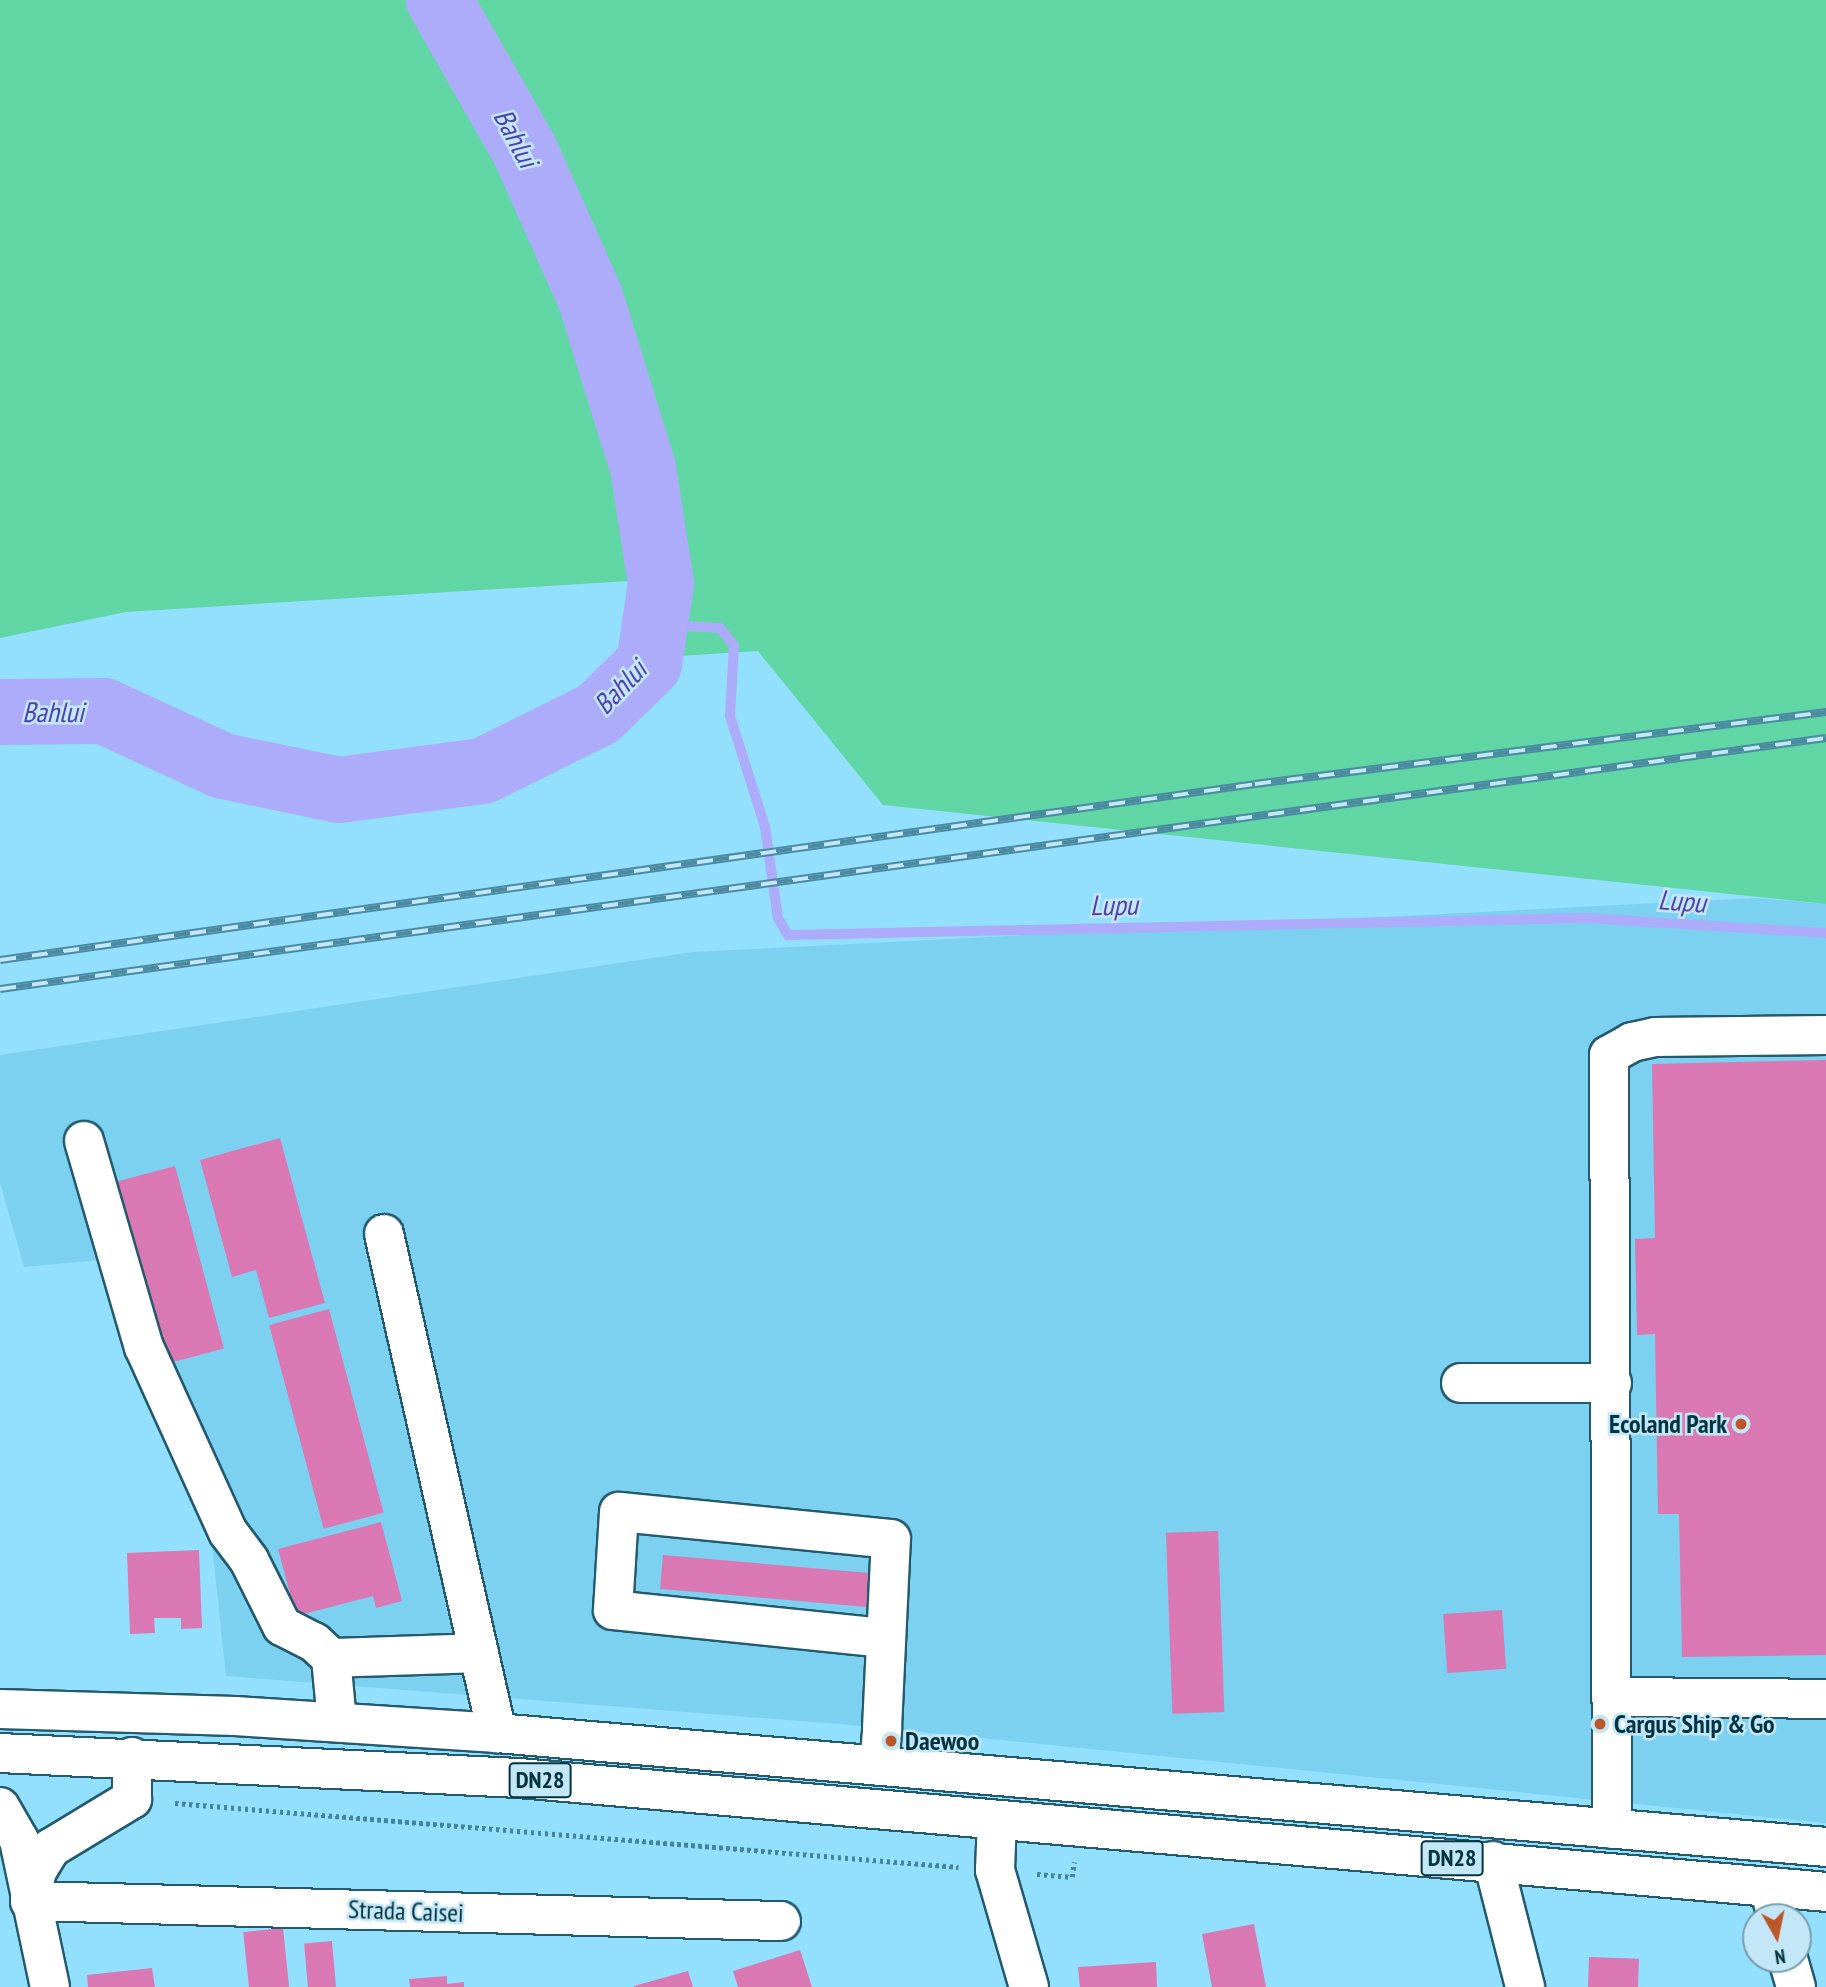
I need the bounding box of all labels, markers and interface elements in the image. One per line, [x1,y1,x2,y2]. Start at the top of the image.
water label: Bahlui [487,103,545,173]
water label: Bahlui [587,653,653,721]
water label: Bahlui [22,695,84,729]
water label: Lupu [1657,883,1707,919]
water label: Lupu [1090,888,1138,922]
place label: Ecoland Park [1609,1408,1727,1440]
marker: Ecoland Park [1733,1416,1749,1432]
place label: Cargus Ship & Go [1614,1708,1775,1740]
marker: Cargus Ship & Go [1592,1716,1608,1732]
place label: Daewoo [905,1725,979,1757]
marker: Daewoo [883,1733,899,1749]
road number: DN28 [508,1760,572,1800]
road number: DN28 [1420,1838,1484,1879]
street label: Strada Caisei [348,1893,464,1929]
north arrow [1742,1903,1812,1973]
text: N [1773,1944,1787,1969]

